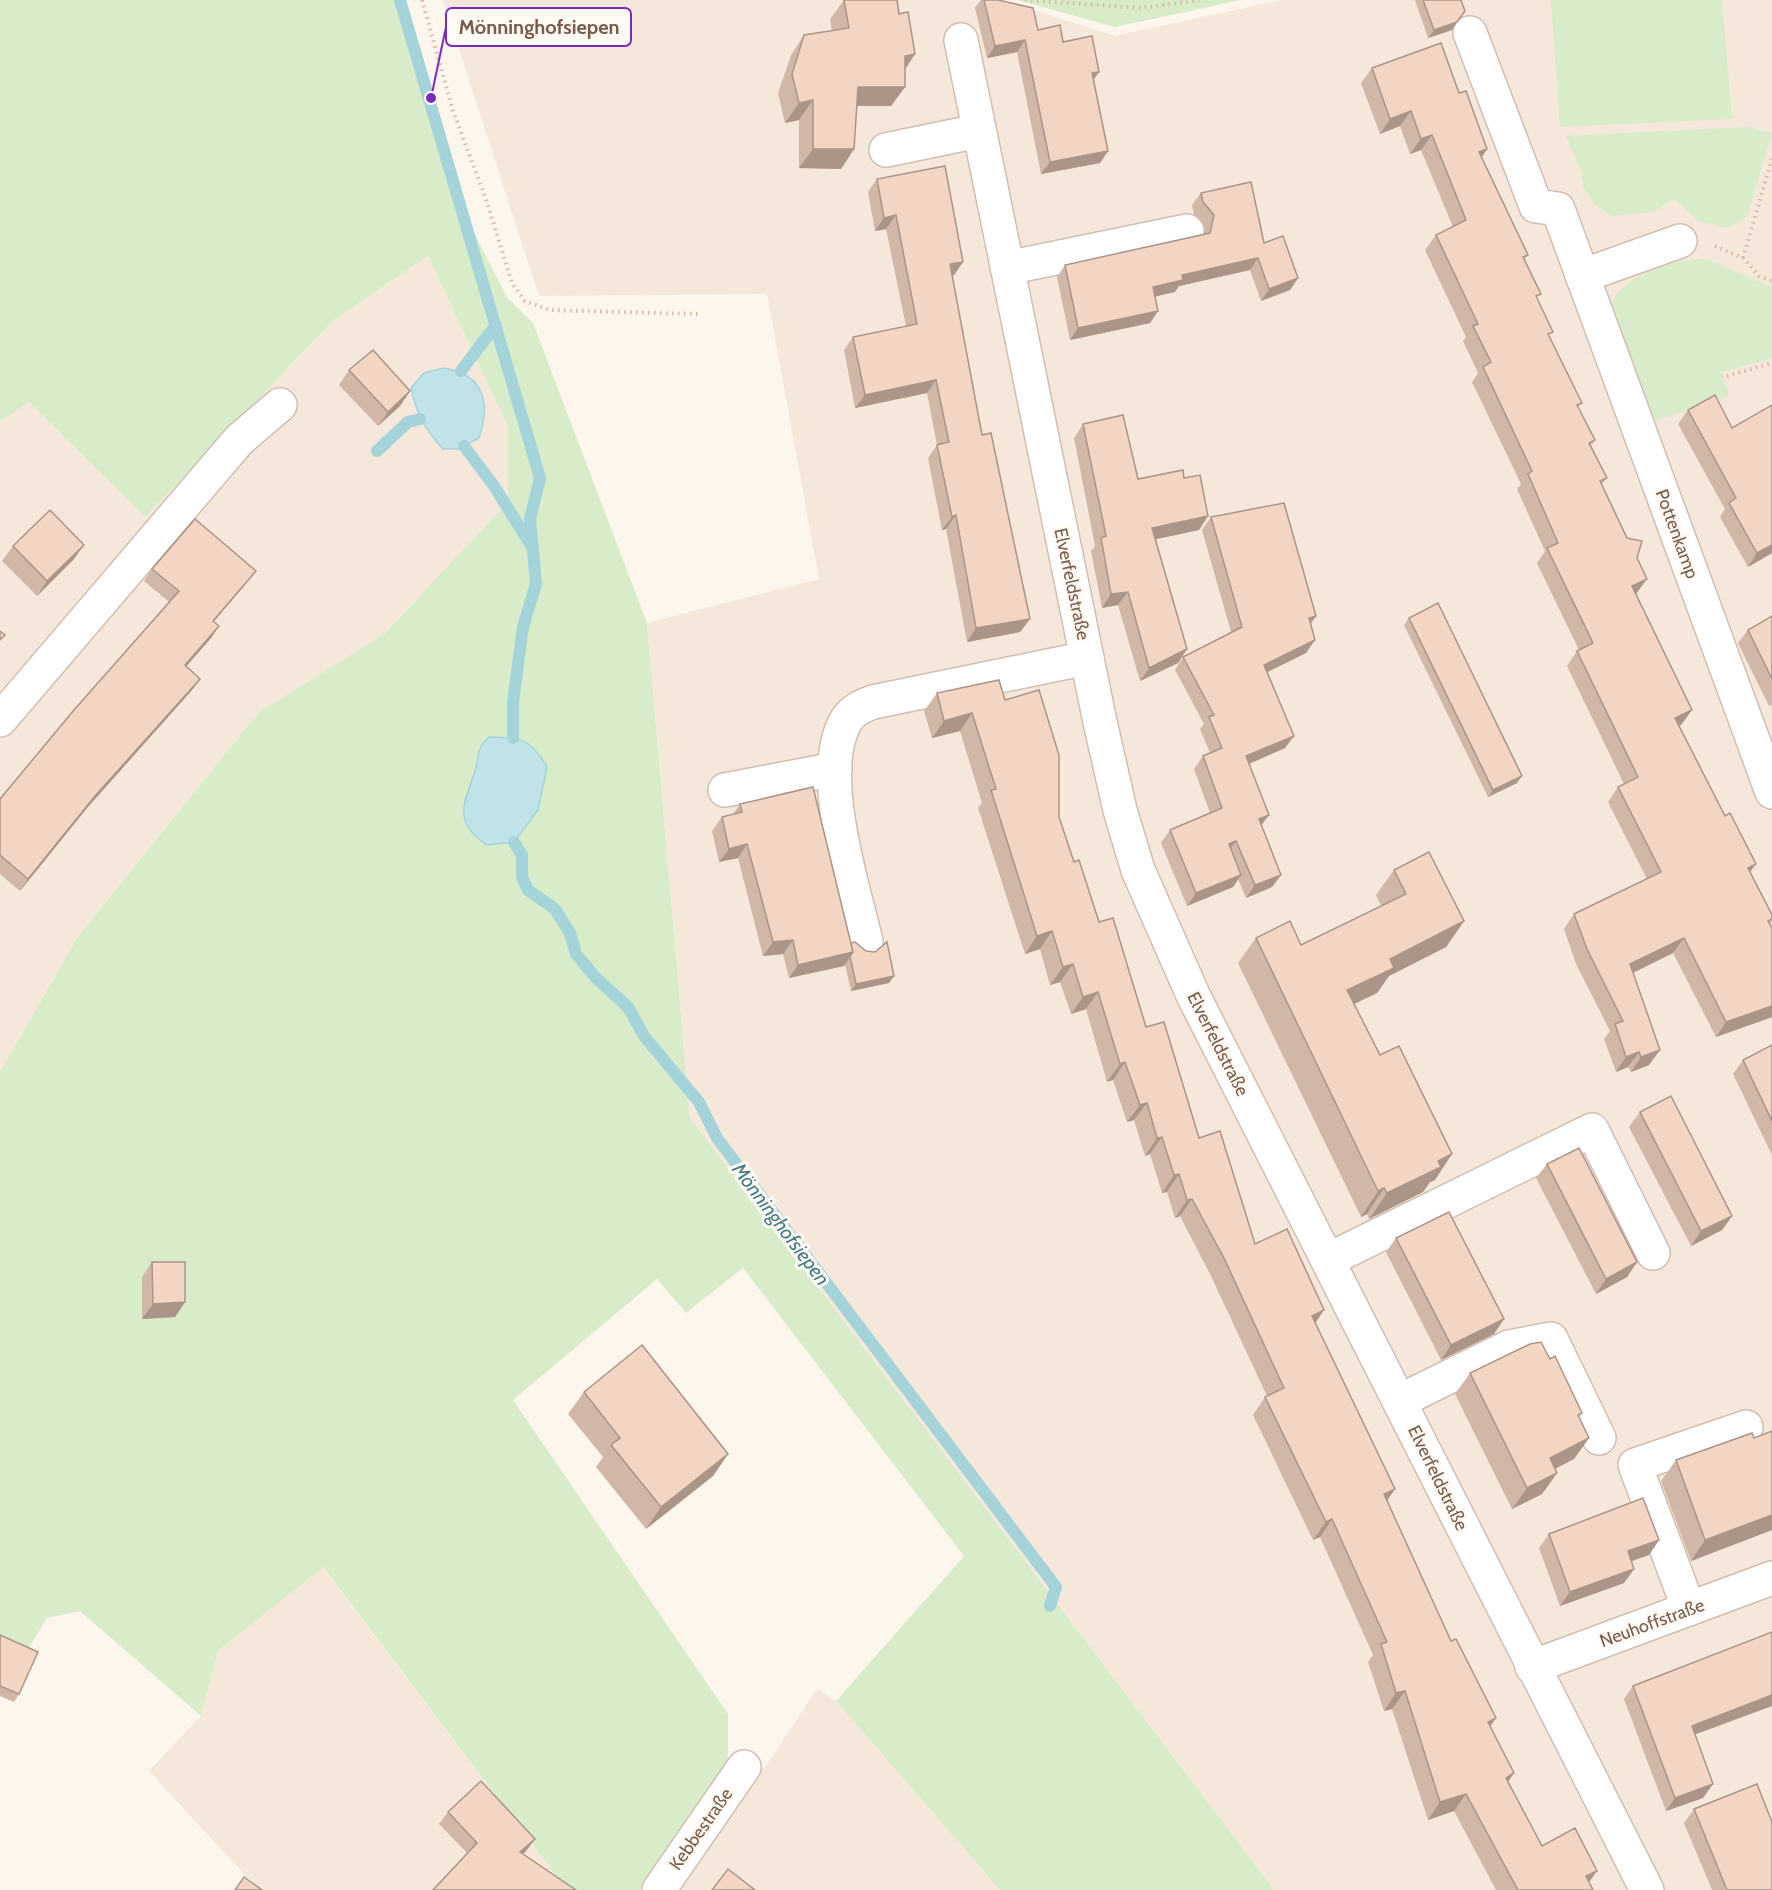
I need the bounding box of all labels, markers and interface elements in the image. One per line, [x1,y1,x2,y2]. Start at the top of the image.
callout: Mönninghofsiepen [446,8,631,46]
text: Mönninghofsiepen [458,15,620,39]
street label: Pottenkamp [1651,486,1703,582]
street label: Elverfeldstraße [1049,526,1095,642]
street label: Elverfeldstraße [1182,988,1254,1100]
water label: Mönninghofsiepen [727,1157,835,1290]
street label: Elverfeldstraße [1403,1422,1473,1534]
street label: Neuhoffstraße [1597,1594,1707,1652]
street label: Kebbestraße [665,1784,737,1874]

